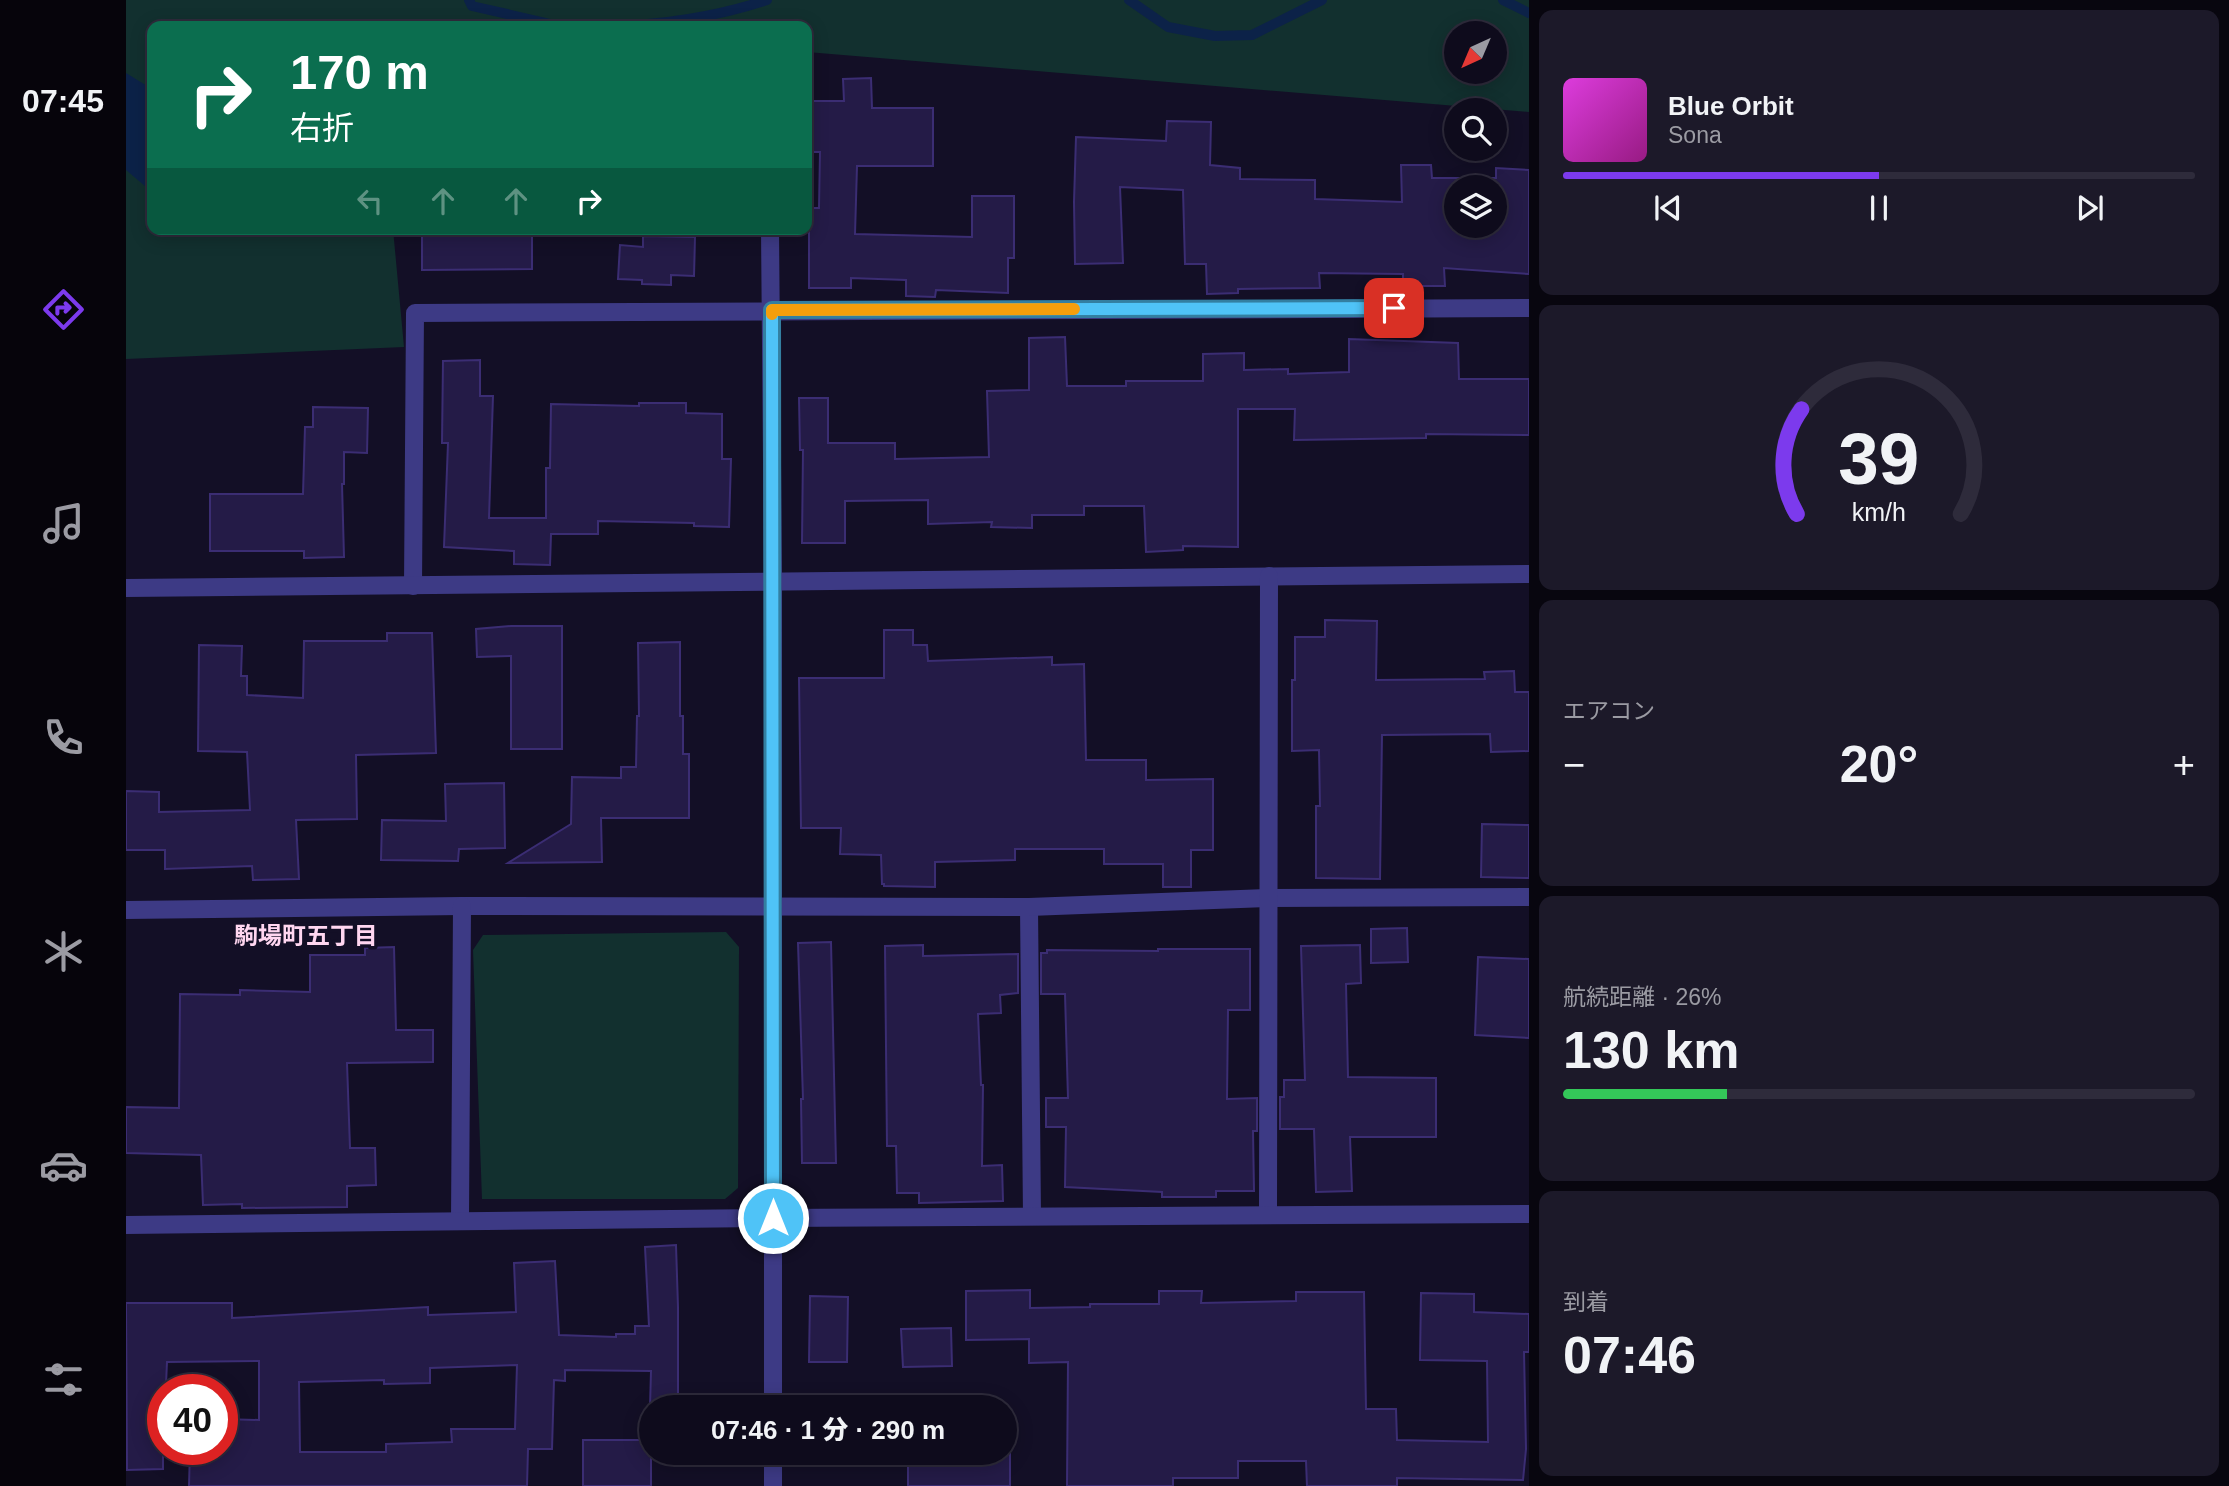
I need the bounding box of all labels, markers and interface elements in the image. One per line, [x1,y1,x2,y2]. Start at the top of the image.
north arrow [1444,21,1507,84]
map controls [1444,21,1507,238]
text: 170 m [290,45,429,99]
icon: right [175,49,266,140]
text: 07:45 [22,83,104,119]
text: Blue Orbit [1668,91,1794,121]
button: search [1444,98,1507,161]
text: 右折 [290,110,354,146]
text: Sona [1668,122,1722,148]
button: layers [1444,175,1507,238]
icon: left [351,182,389,220]
icon: ahead [424,182,462,220]
icon: ahead [497,182,535,220]
icon: right [570,182,608,220]
icon: previous [1649,189,1687,227]
icon: pause [1860,189,1898,227]
icon: next [2071,189,2109,227]
pin [1364,278,1424,338]
icon: directions [39,285,88,334]
icon: arrive [1375,289,1413,327]
text: 39 [1839,418,1919,499]
text: km/h [1852,498,1906,526]
icon: music [39,499,88,548]
text: エアコン [1563,698,1655,724]
icon: phone [39,713,88,762]
text: 20° [1840,735,1918,793]
text: − [1563,744,1585,786]
text: + [2173,744,2195,786]
district label: 駒場町五丁目 [234,922,378,949]
icon: climate [39,927,88,976]
text: 航続距離 · 26% [1563,984,1721,1010]
text: 130 km [1563,1021,1739,1079]
icon: car [39,1141,88,1190]
position arrow [736,1181,810,1255]
text: 到着 [1563,1289,1609,1315]
text: 07:46 [1563,1326,1696,1384]
icon: filters [39,1355,88,1404]
speed limit sign: 40 [147,1374,238,1465]
text: 07:46 · 1 分 · 290 m [711,1415,945,1445]

